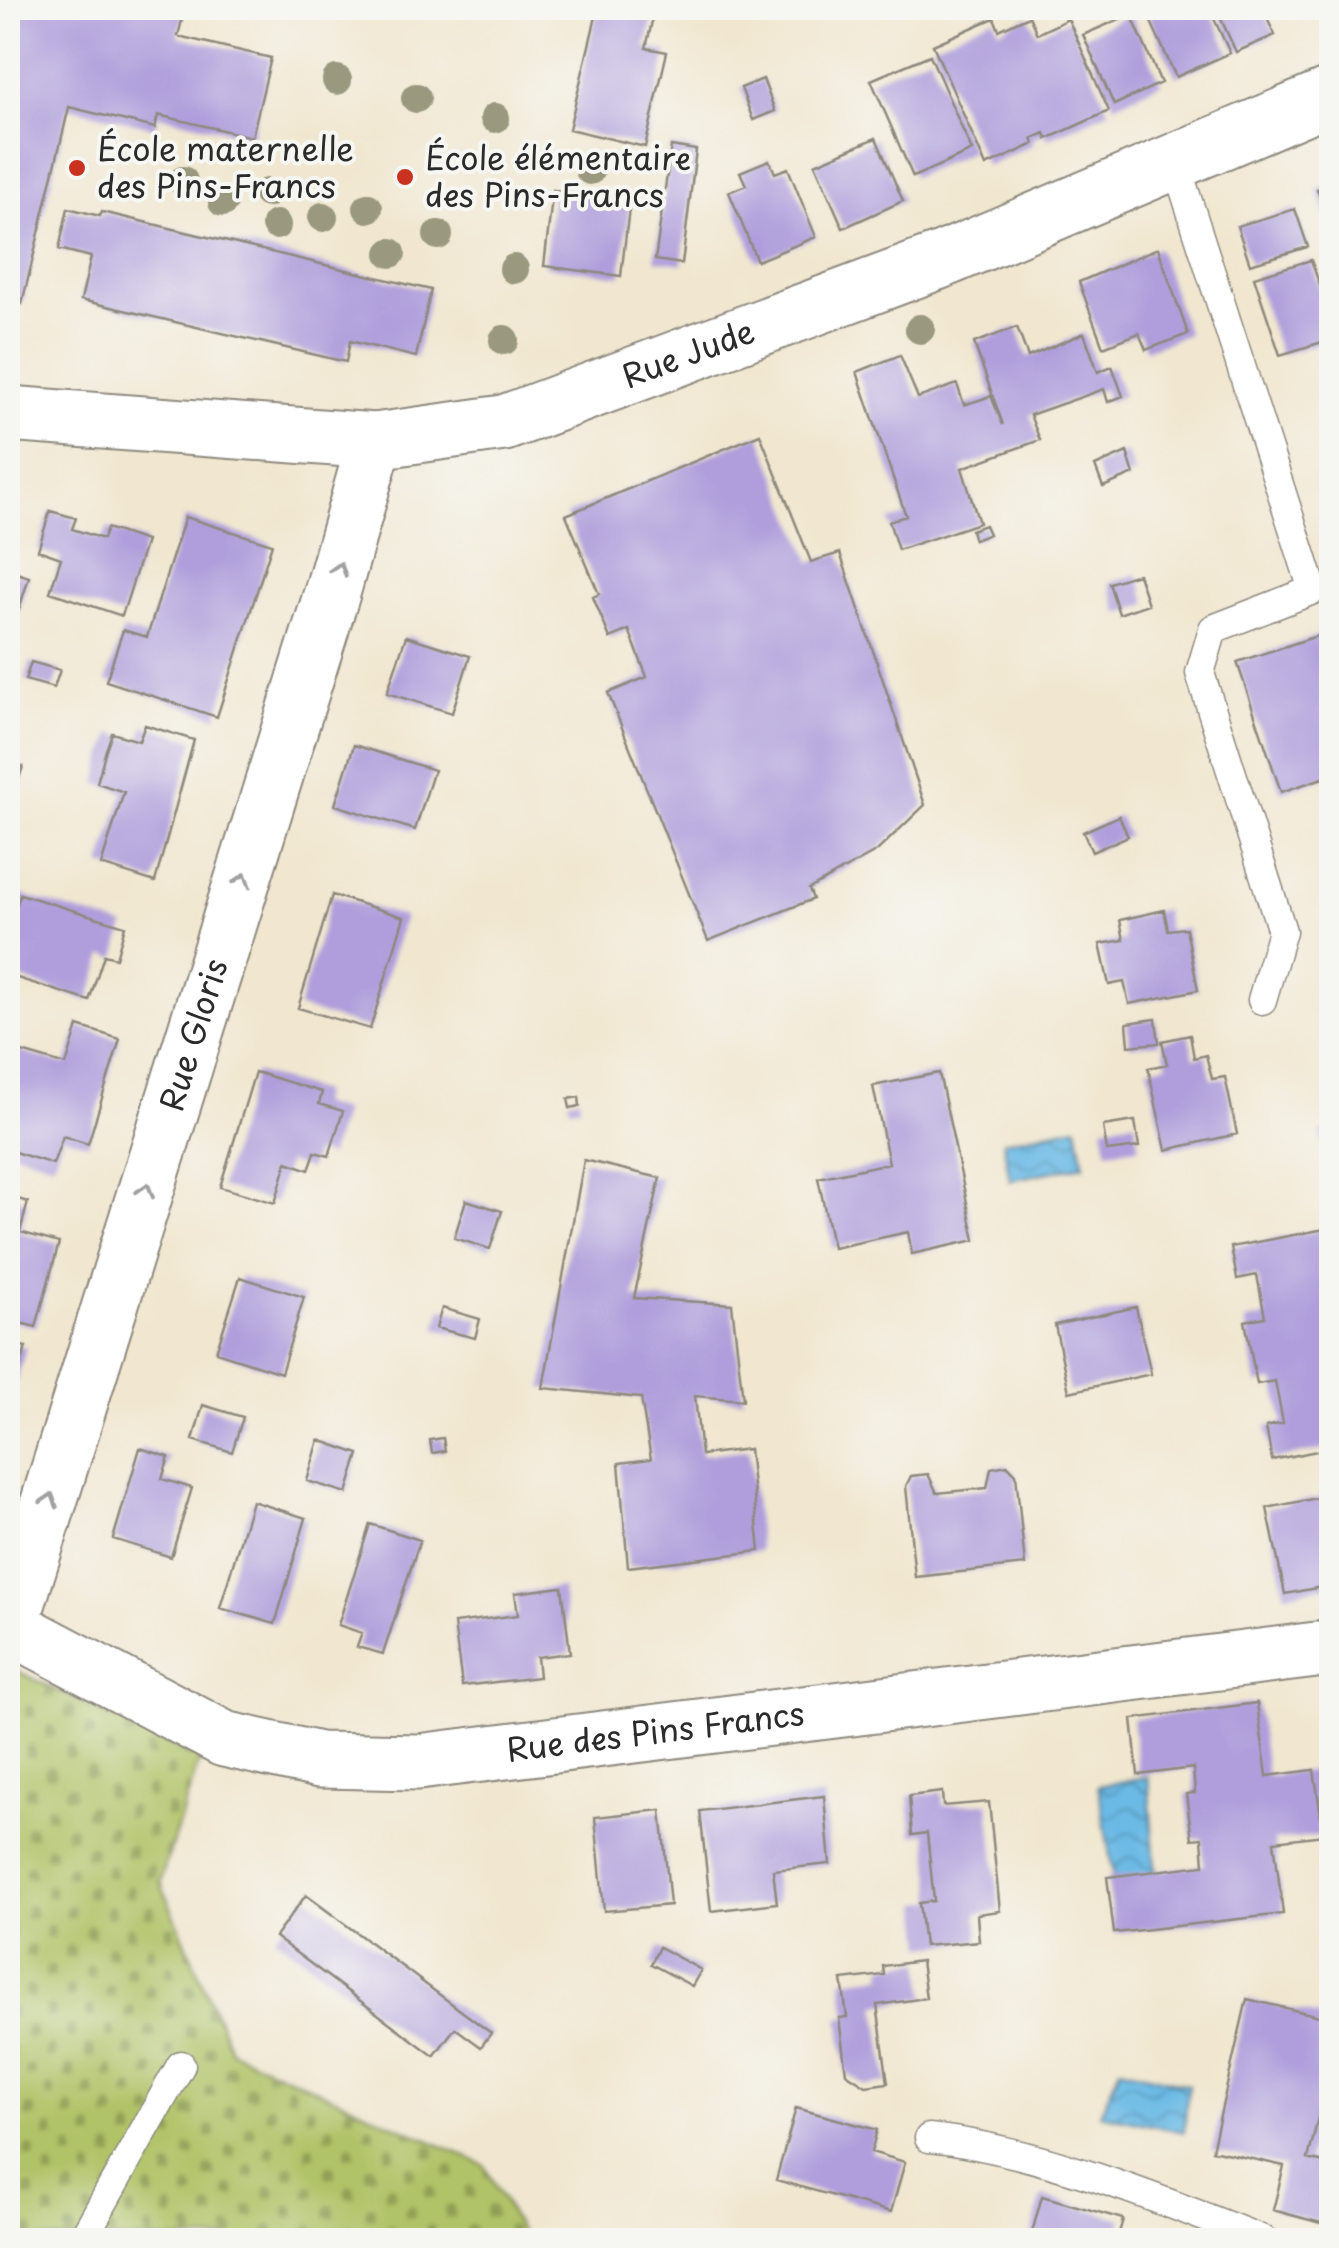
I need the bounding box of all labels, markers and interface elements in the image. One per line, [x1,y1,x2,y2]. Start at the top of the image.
place label: École maternelle des Pins-Francs [97,124,354,209]
place label: École élémentaire des Pins-Francs [425,133,691,218]
marker: École maternelle des Pins-Francs [66,157,88,179]
marker: École élémentaire des Pins-Francs [394,166,416,188]
street label: Rue Jude [615,306,761,399]
one-way arrow [327,561,348,578]
one-way arrow [231,872,252,889]
street label: Rue Gloris [146,952,239,1116]
one-way arrow [134,1182,155,1199]
one-way arrow [38,1493,59,1510]
street label: Rue des Pins Francs [504,1688,807,1773]

